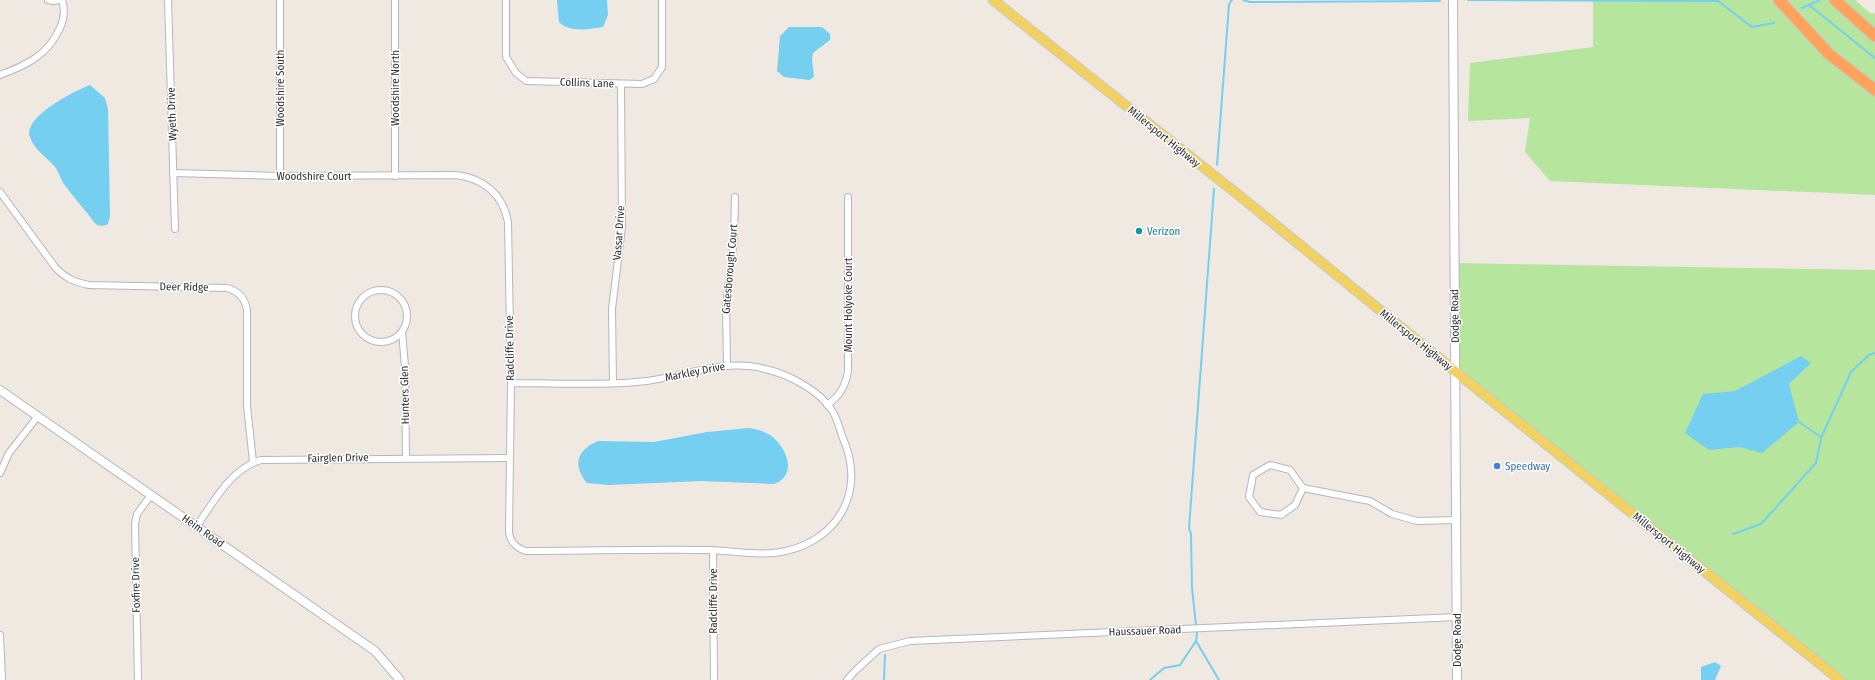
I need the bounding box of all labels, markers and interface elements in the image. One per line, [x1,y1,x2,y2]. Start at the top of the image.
street label: Woodshire South [274,50,287,126]
street label: Woodshire North [389,50,402,126]
street label: Collins Lane [560,76,614,90]
street label: Wyeth Drive [165,87,179,141]
street label: Millersport Highway [1125,104,1203,170]
street label: Woodshire Court [277,170,352,183]
street label: Vassar Drive [611,205,627,261]
street label: Gatesborough Court [720,223,740,314]
place label: Verizon [1147,225,1180,238]
marker: Verizon [1134,226,1144,236]
street label: Mount Holyoke Court [842,257,855,352]
street label: Deer Ridge [159,280,209,294]
street label: Dodge Road [1448,289,1462,343]
street label: Millersport Highway [1377,307,1455,373]
street label: Radcliffe Drive [503,315,517,381]
street label: Markley Drive [664,360,726,384]
street label: Hunters Glen [398,366,412,424]
street label: Fairglen Drive [307,451,369,465]
place label: Speedway [1505,460,1550,473]
marker: Speedway [1492,461,1502,471]
street label: Millersport Highway [1630,510,1708,576]
street label: Heim Road [179,512,227,550]
street label: Foxfire Drive [129,557,143,613]
street label: Radcliffe Drive [707,568,720,634]
street label: Dodge Road [1451,613,1464,667]
street label: Haussauer Road [1108,623,1182,639]

